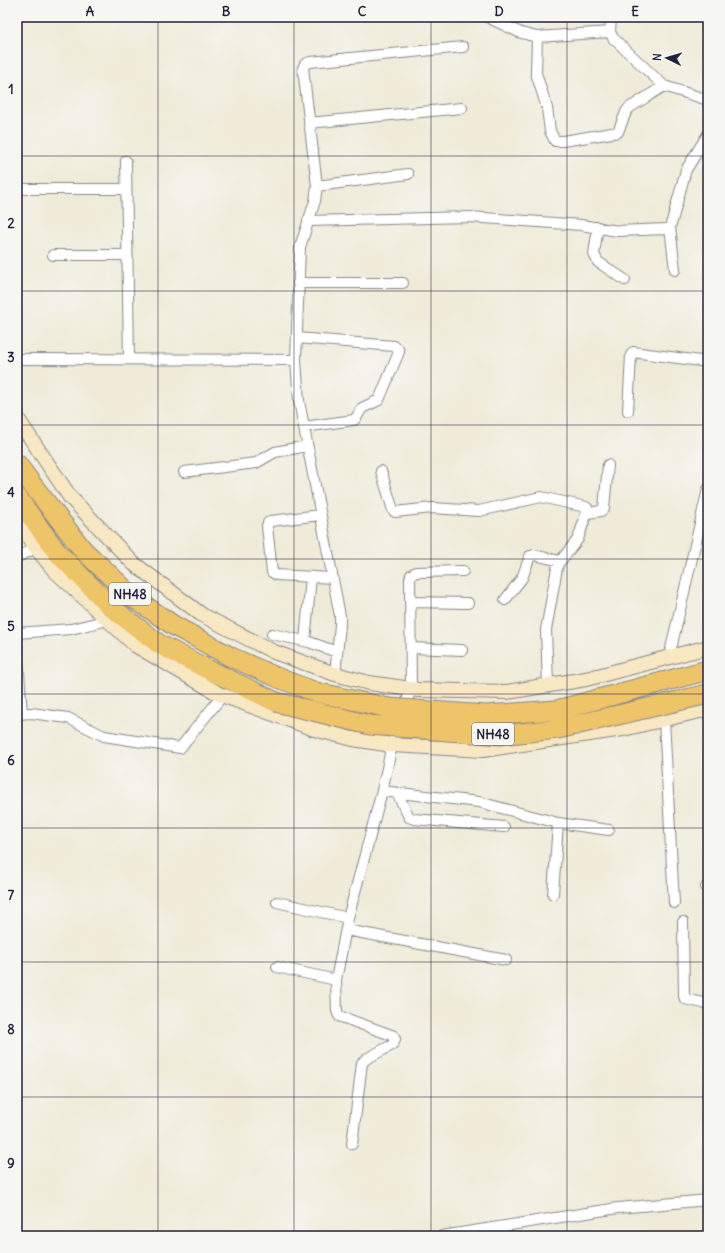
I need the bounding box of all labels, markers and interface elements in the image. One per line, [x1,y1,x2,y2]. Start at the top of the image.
text: A [86,3,95,20]
text: B [222,3,231,20]
text: C [358,3,367,20]
text: D [494,3,504,20]
text: E [631,3,639,20]
north arrow [647,38,687,78]
text: N [650,53,664,62]
text: 1 [8,81,14,98]
text: 2 [7,215,15,232]
text: 3 [7,349,15,366]
text: 4 [7,484,15,501]
road number: NH48 [109,583,151,605]
text: 5 [7,618,15,635]
road number: NH48 [472,723,514,745]
text: 6 [7,752,15,769]
text: 7 [8,887,15,904]
text: 8 [7,1021,15,1038]
text: 9 [7,1155,15,1172]

